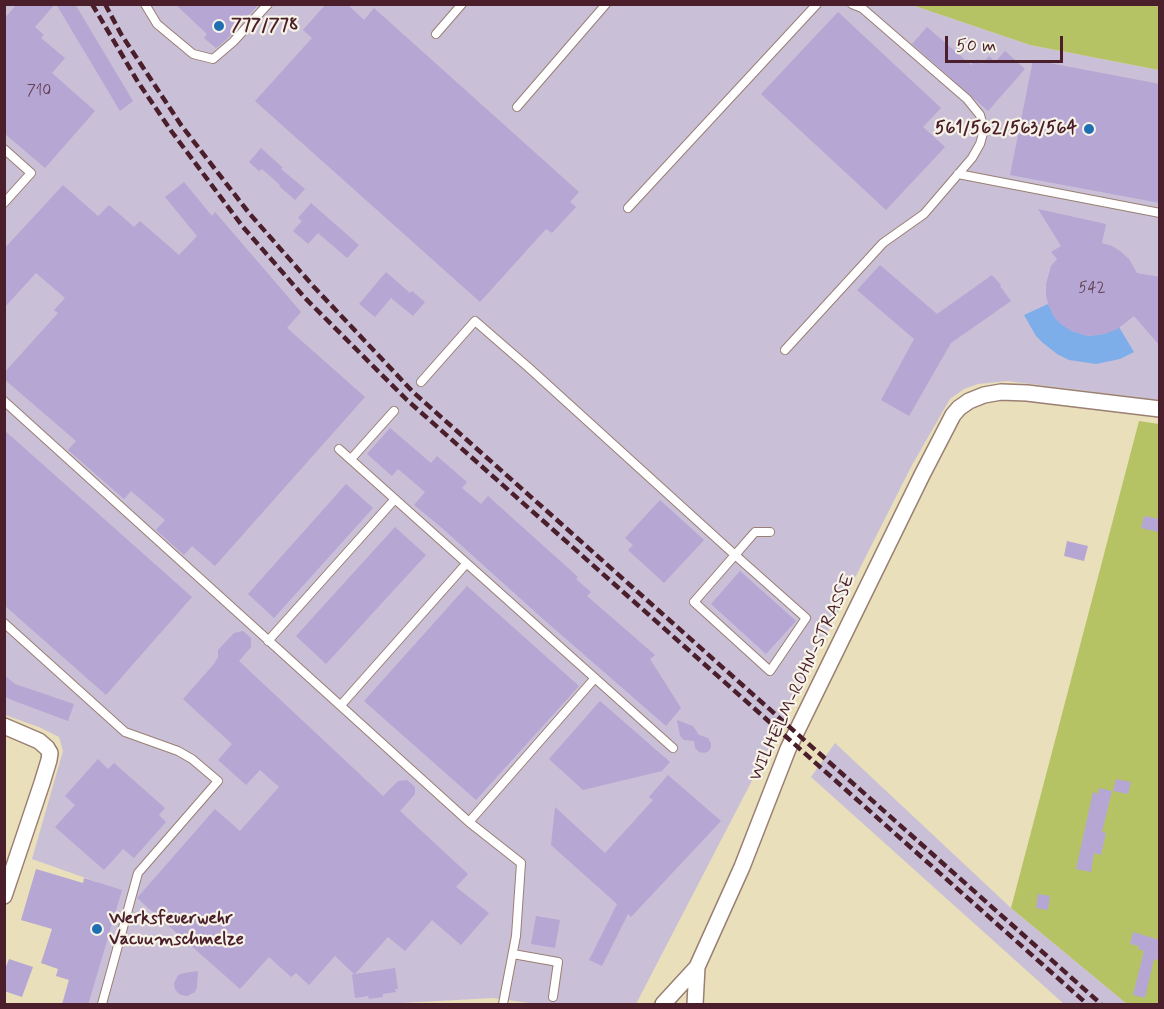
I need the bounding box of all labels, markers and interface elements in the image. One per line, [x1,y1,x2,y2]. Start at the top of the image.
place label: 777/778 [231,15,299,37]
marker: 777/778 [212,19,226,33]
scale bar [948,24,1066,62]
text: 50 m [956,34,996,58]
house number: 710 [27,83,51,101]
place label: 561/562/563/564 [935,118,1077,140]
marker: 561/562/563/564 [1082,122,1096,136]
house number: 542 [1078,280,1106,298]
street label: WILHELM-ROHN-STRASSE [745,571,861,785]
place label: Werksfeuerwehr Vacuumschmelze [109,908,244,950]
marker: Werksfeuerwehr Vacuumschmelze [90,922,104,936]

